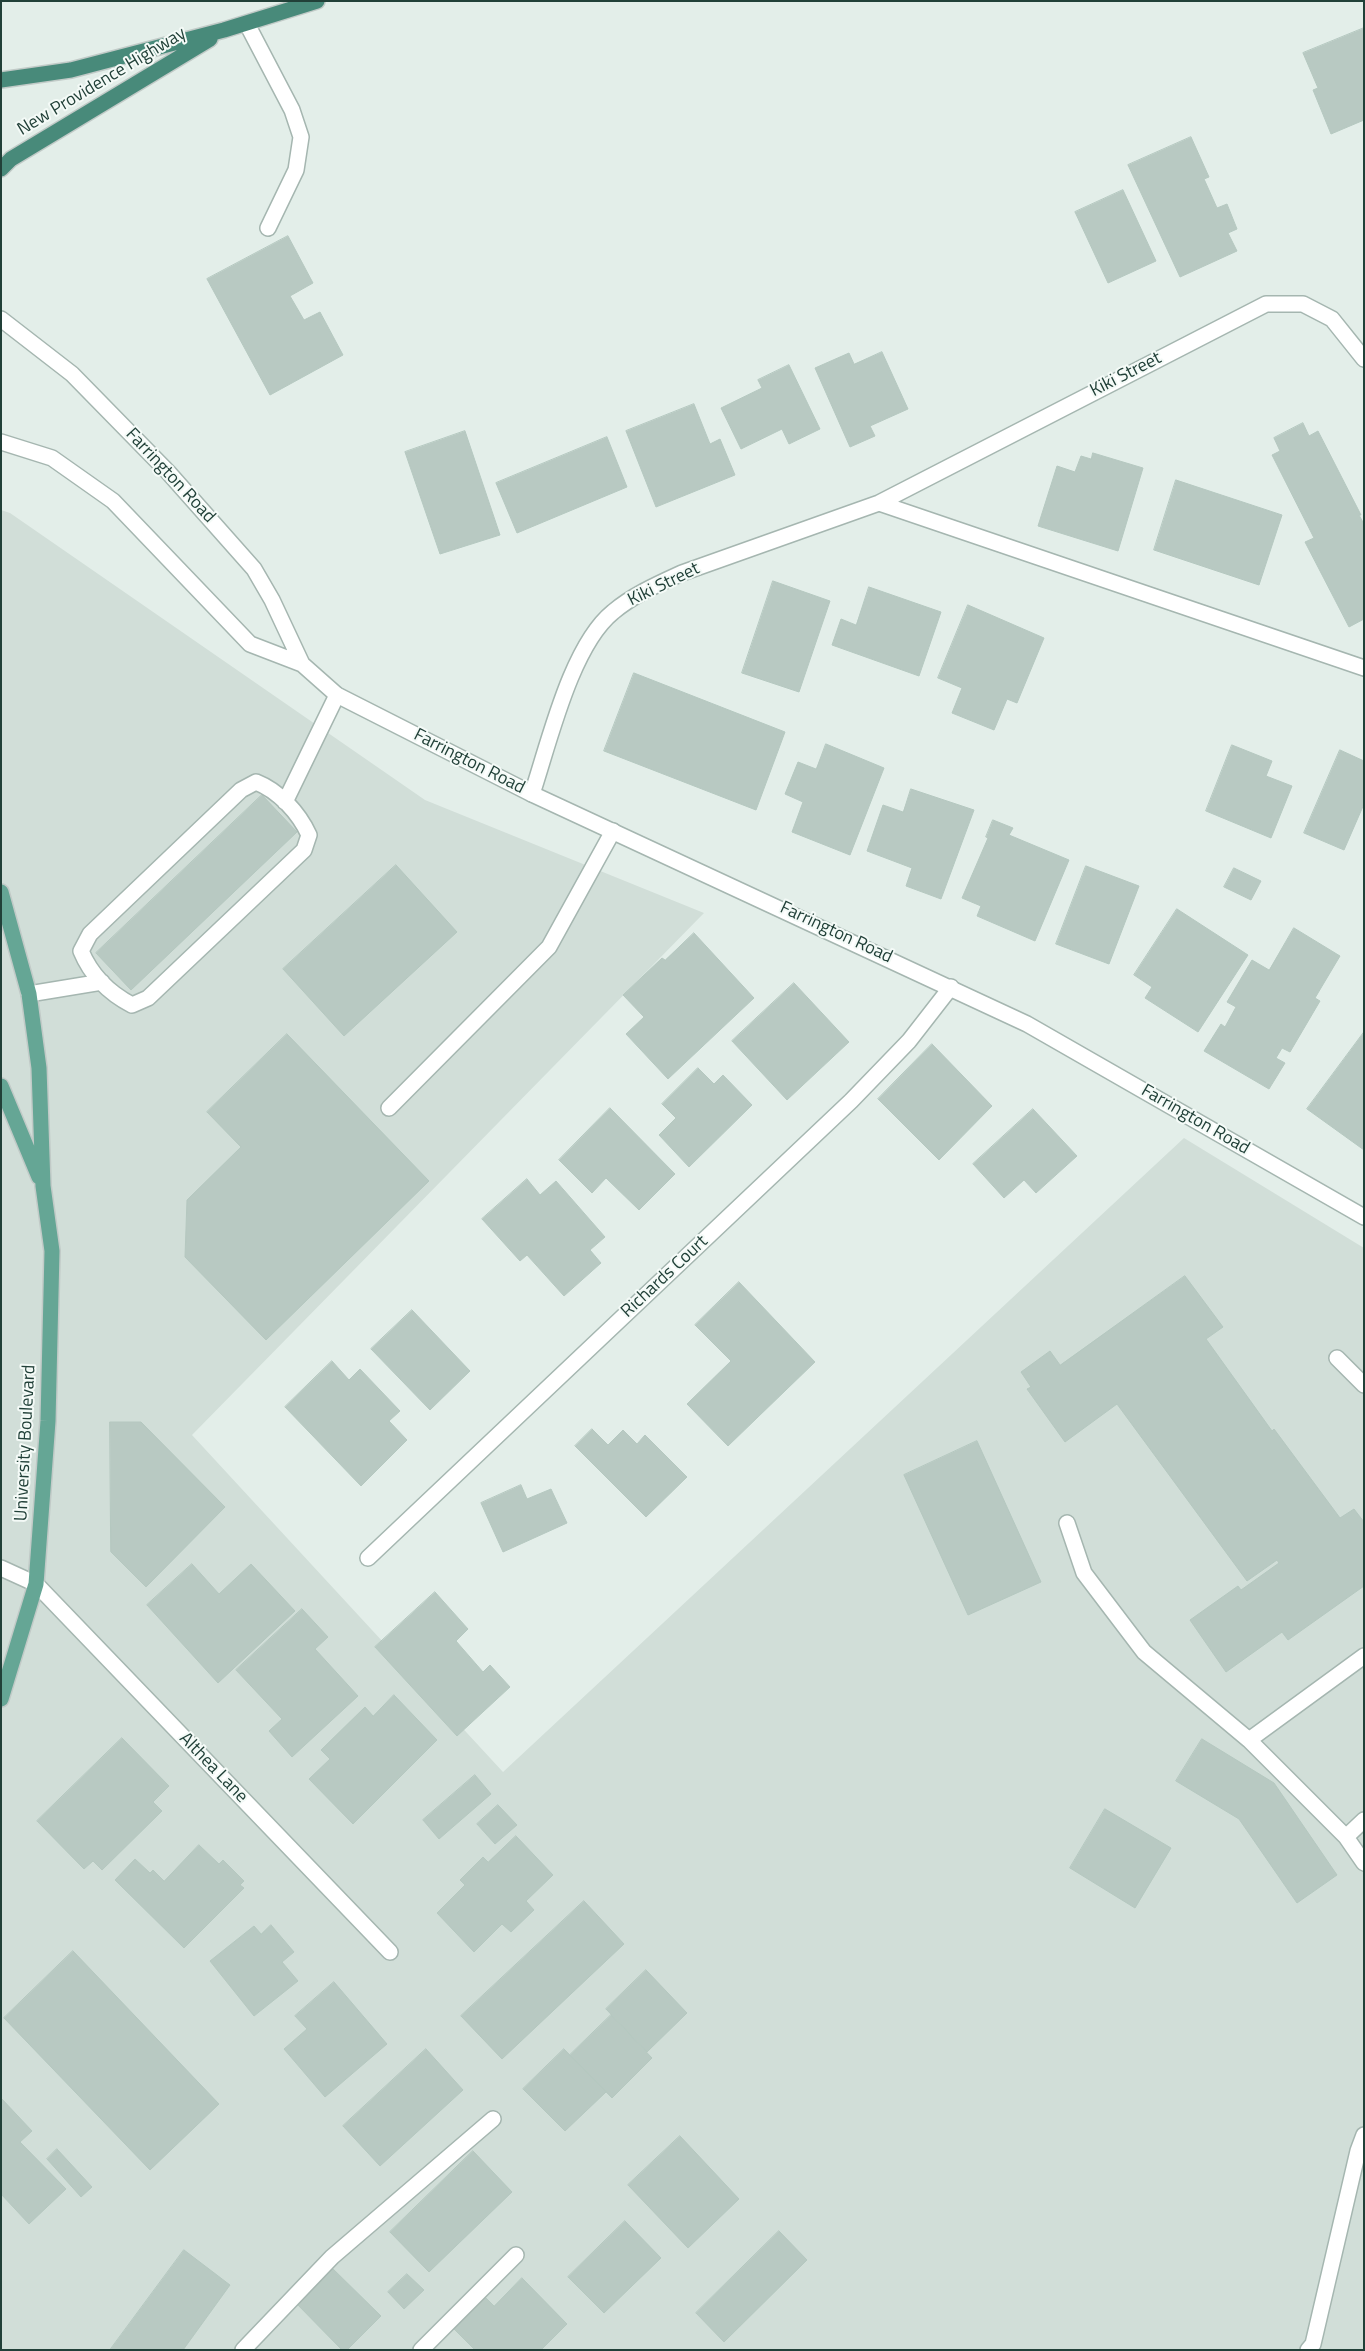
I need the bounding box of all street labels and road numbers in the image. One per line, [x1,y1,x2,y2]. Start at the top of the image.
street label: New Providence Highway [14,23,190,141]
street label: Kiki Street [1087,348,1165,402]
street label: Farrington Road [121,424,219,528]
street label: Kiki Street [625,558,703,612]
street label: Farrington Road [410,725,528,799]
street label: Farrington Road [776,898,896,968]
street label: Farrington Road [1137,1080,1253,1160]
street label: Richards Court [617,1231,713,1323]
street label: University Boulevard [11,1364,41,1522]
street label: Althea Lane [174,1728,252,1808]

